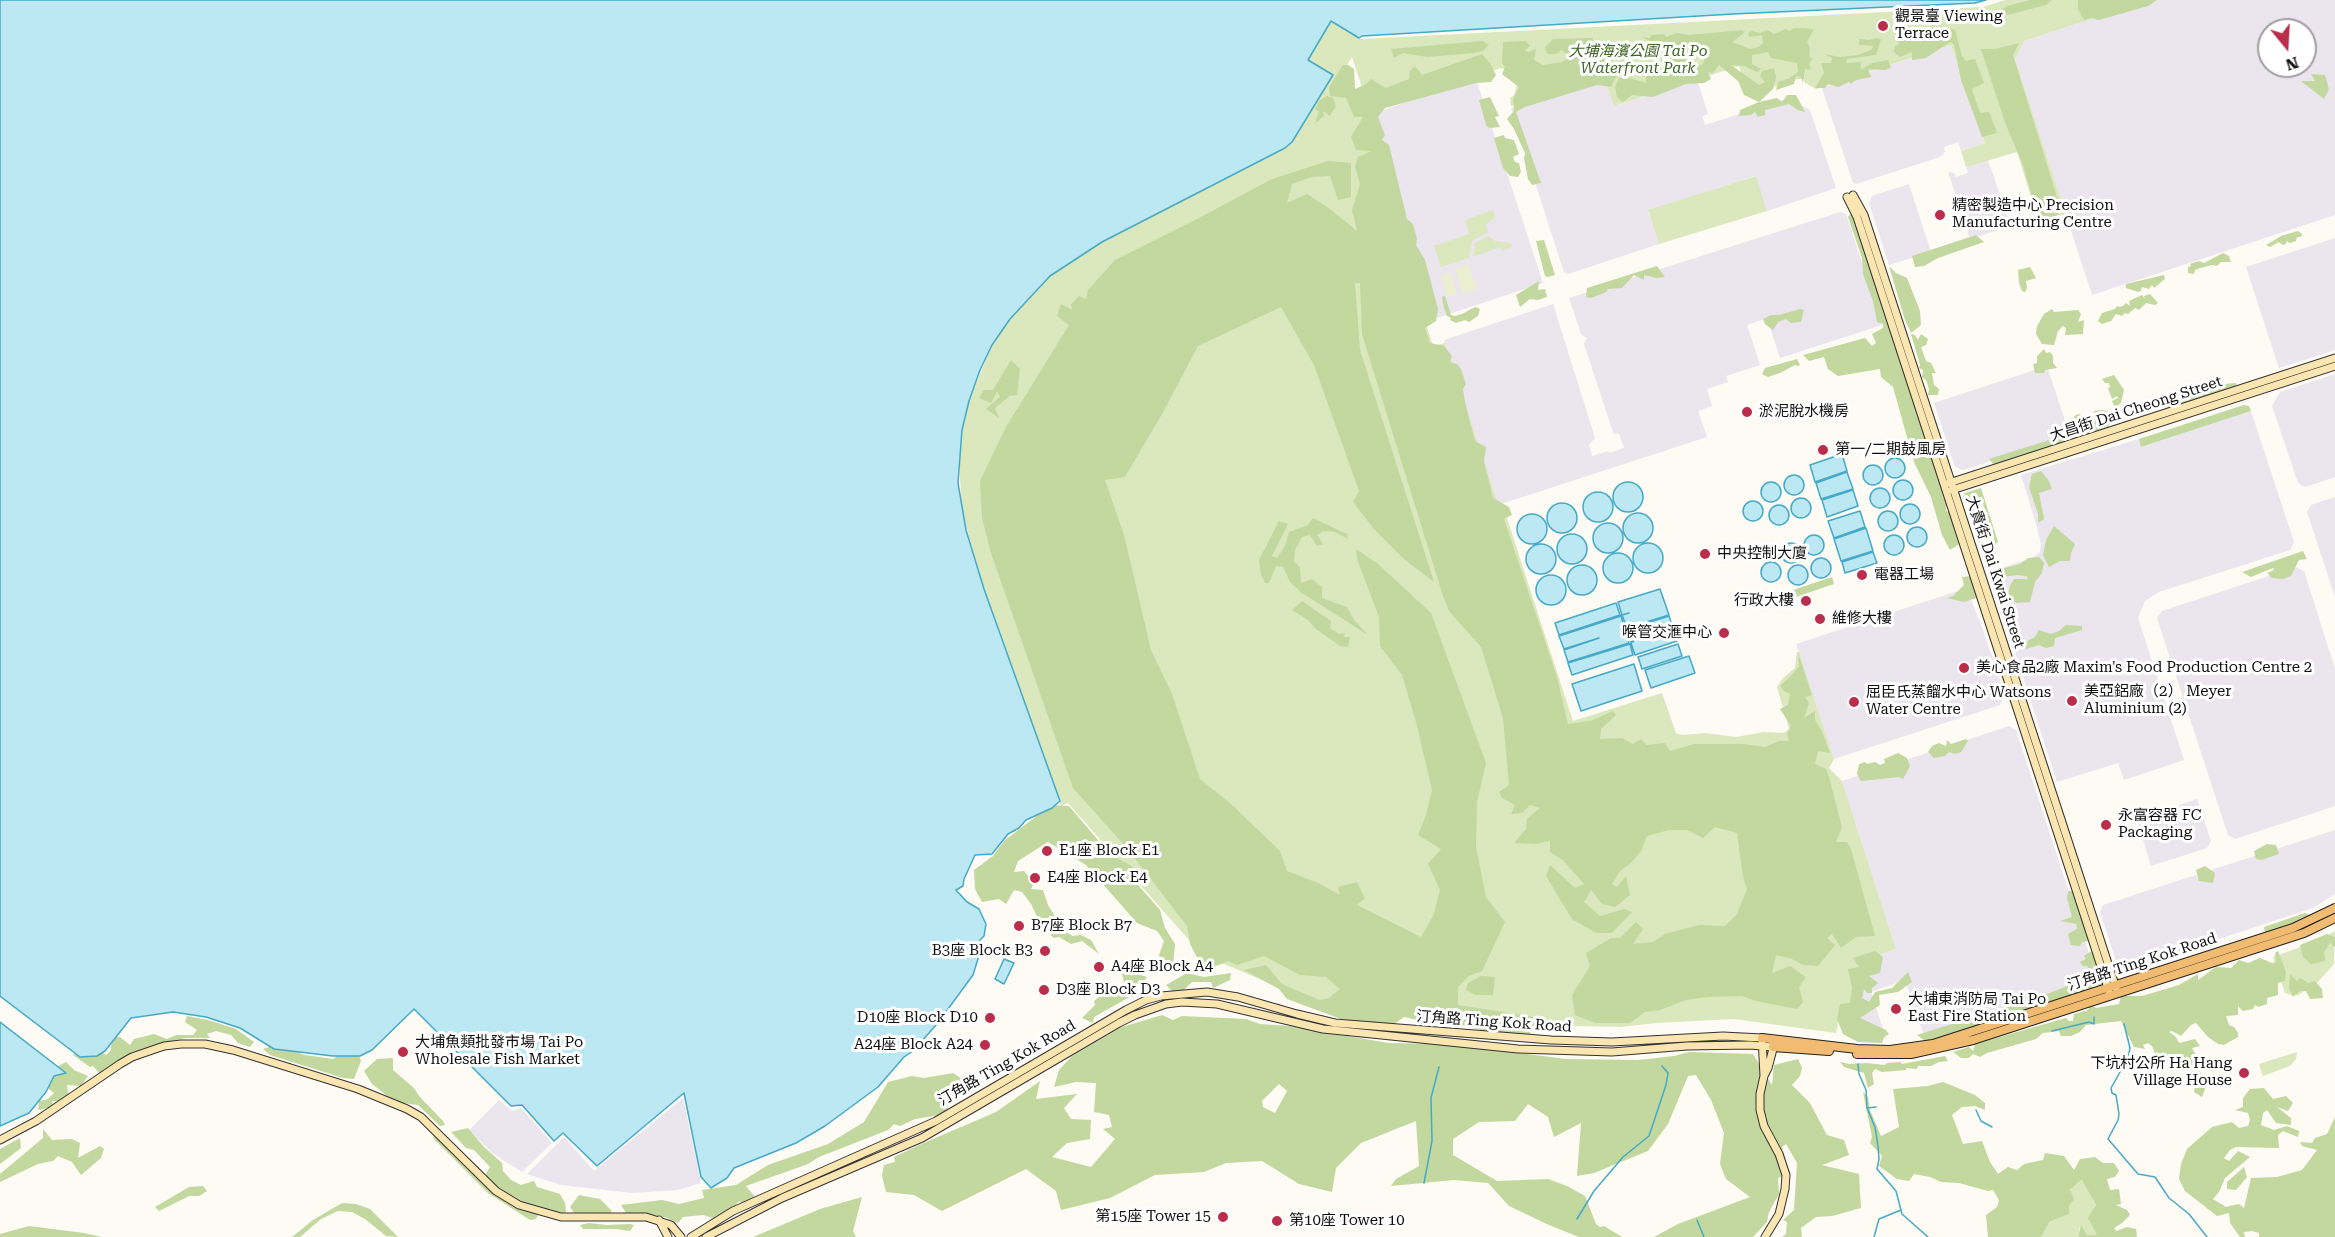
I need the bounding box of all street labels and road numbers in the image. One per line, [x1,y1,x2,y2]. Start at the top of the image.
street label: 大昌街 Dai Cheong Street [2048,373,2224,445]
street label: 大貴街 Dai Kwai Street [1962,493,2028,651]
street label: 汀角路 Ting Kok Road [2065,929,2219,995]
street label: 汀角路 Ting Kok Road [1416,1008,1572,1036]
street label: 汀角路 Ting Kok Road [935,1016,1079,1110]

